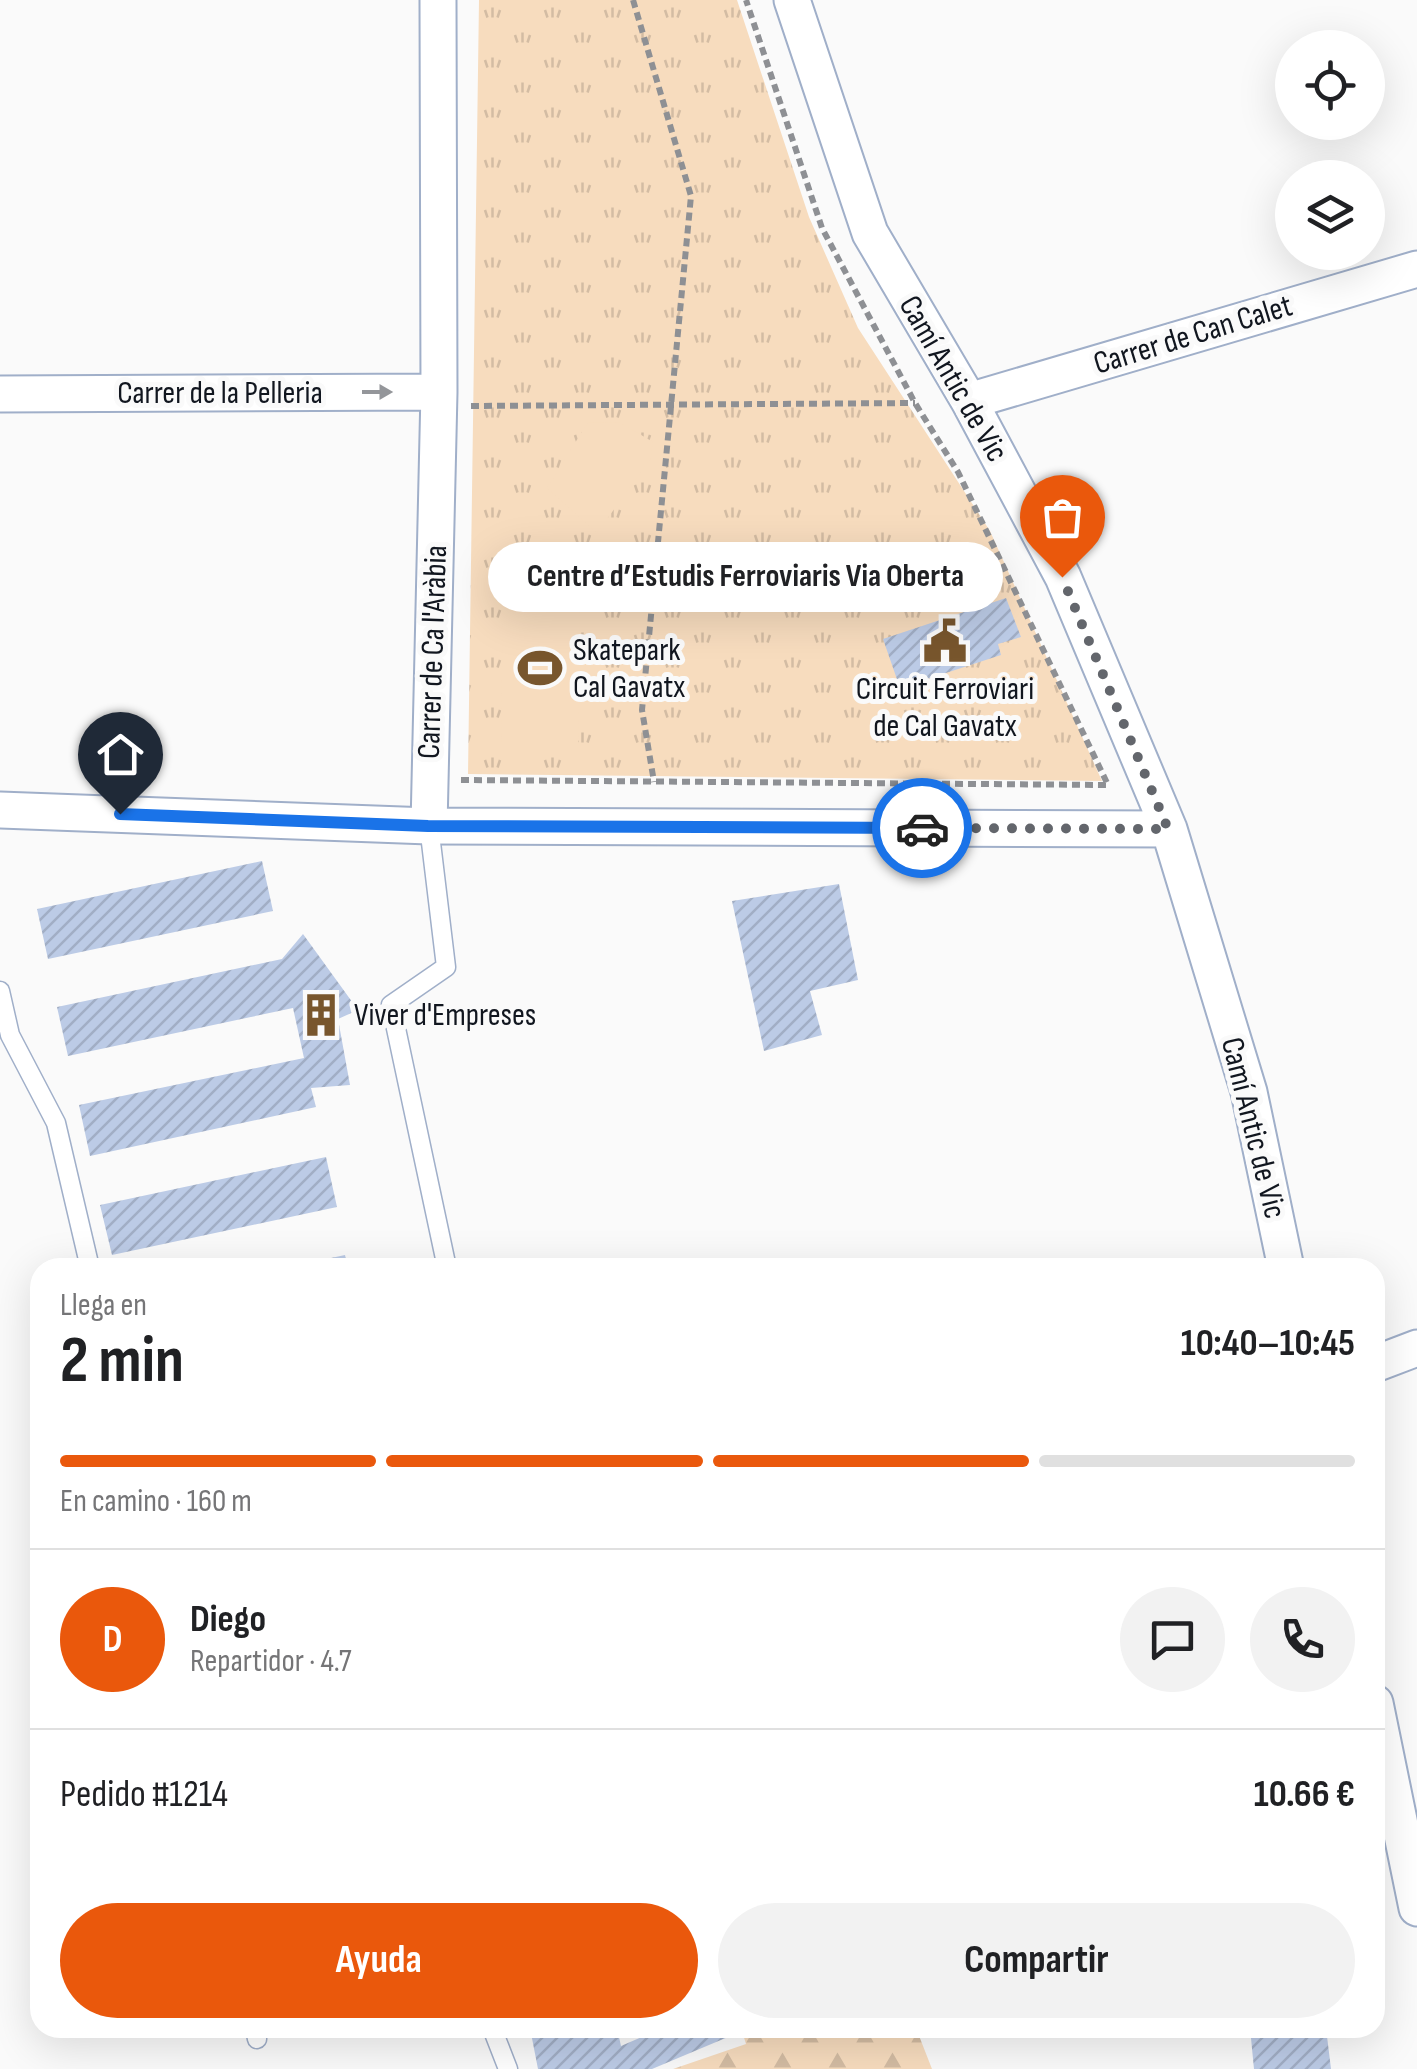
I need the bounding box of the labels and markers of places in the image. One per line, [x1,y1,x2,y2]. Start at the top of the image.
pin [1020,475,1105,578]
callout: Centre d’Estudis Ferroviaris Via Oberta [487,542,1002,612]
public building icon: Circuit Ferroviari de Cal Gavatx [921,617,969,665]
place label: Skatepark Cal Gavatx [573,631,685,707]
sports icon: Skatepark Cal Gavatx [516,644,564,692]
place label: Circuit Ferroviari de Cal Gavatx [856,670,1034,746]
pin [78,712,163,815]
building icon: Viver d'Empreses [297,991,345,1039]
place label: Viver d'Empreses [354,996,536,1035]

